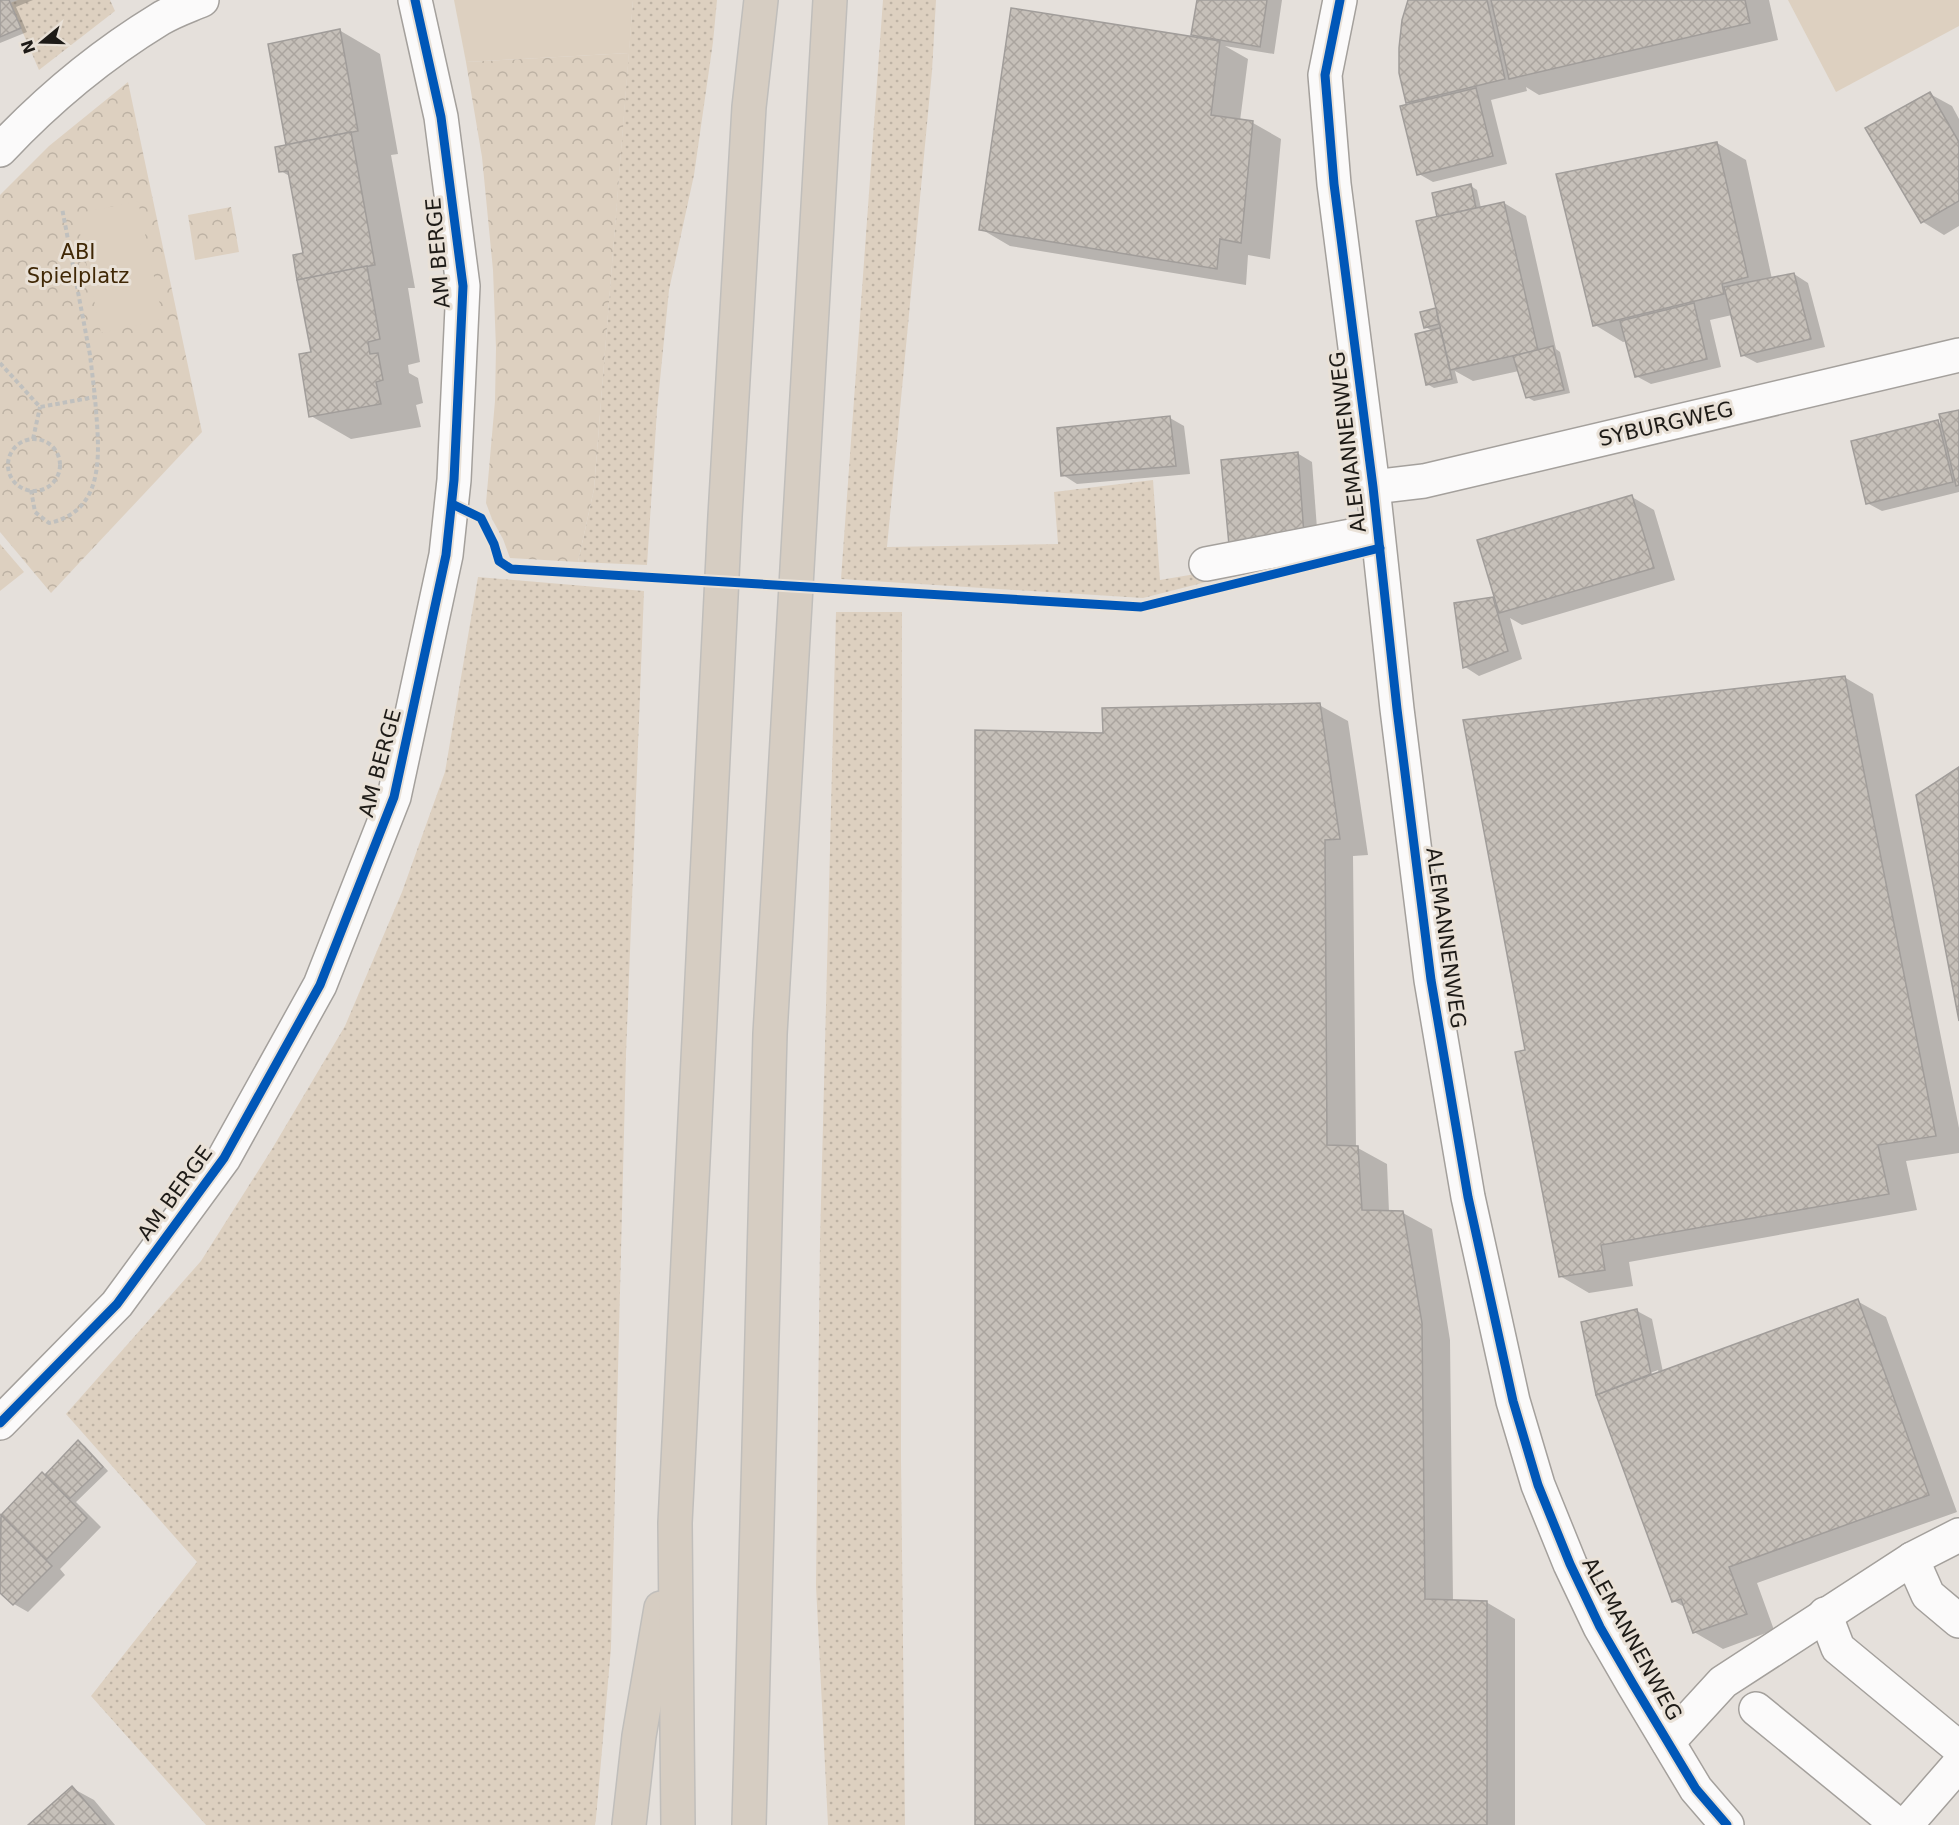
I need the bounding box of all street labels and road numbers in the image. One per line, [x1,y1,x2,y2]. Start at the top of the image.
street label: AM BERGE [421,197,455,309]
street label: ALEMANNENWEG [1325,350,1371,534]
street label: SYBURGWEG [1597,397,1735,451]
street label: AM BERGE [354,706,406,820]
street label: ALEMANNENWEG [1421,846,1471,1030]
street label: AM BERGE [133,1141,217,1245]
street label: ALEMANNENWEG [1577,1553,1687,1725]

